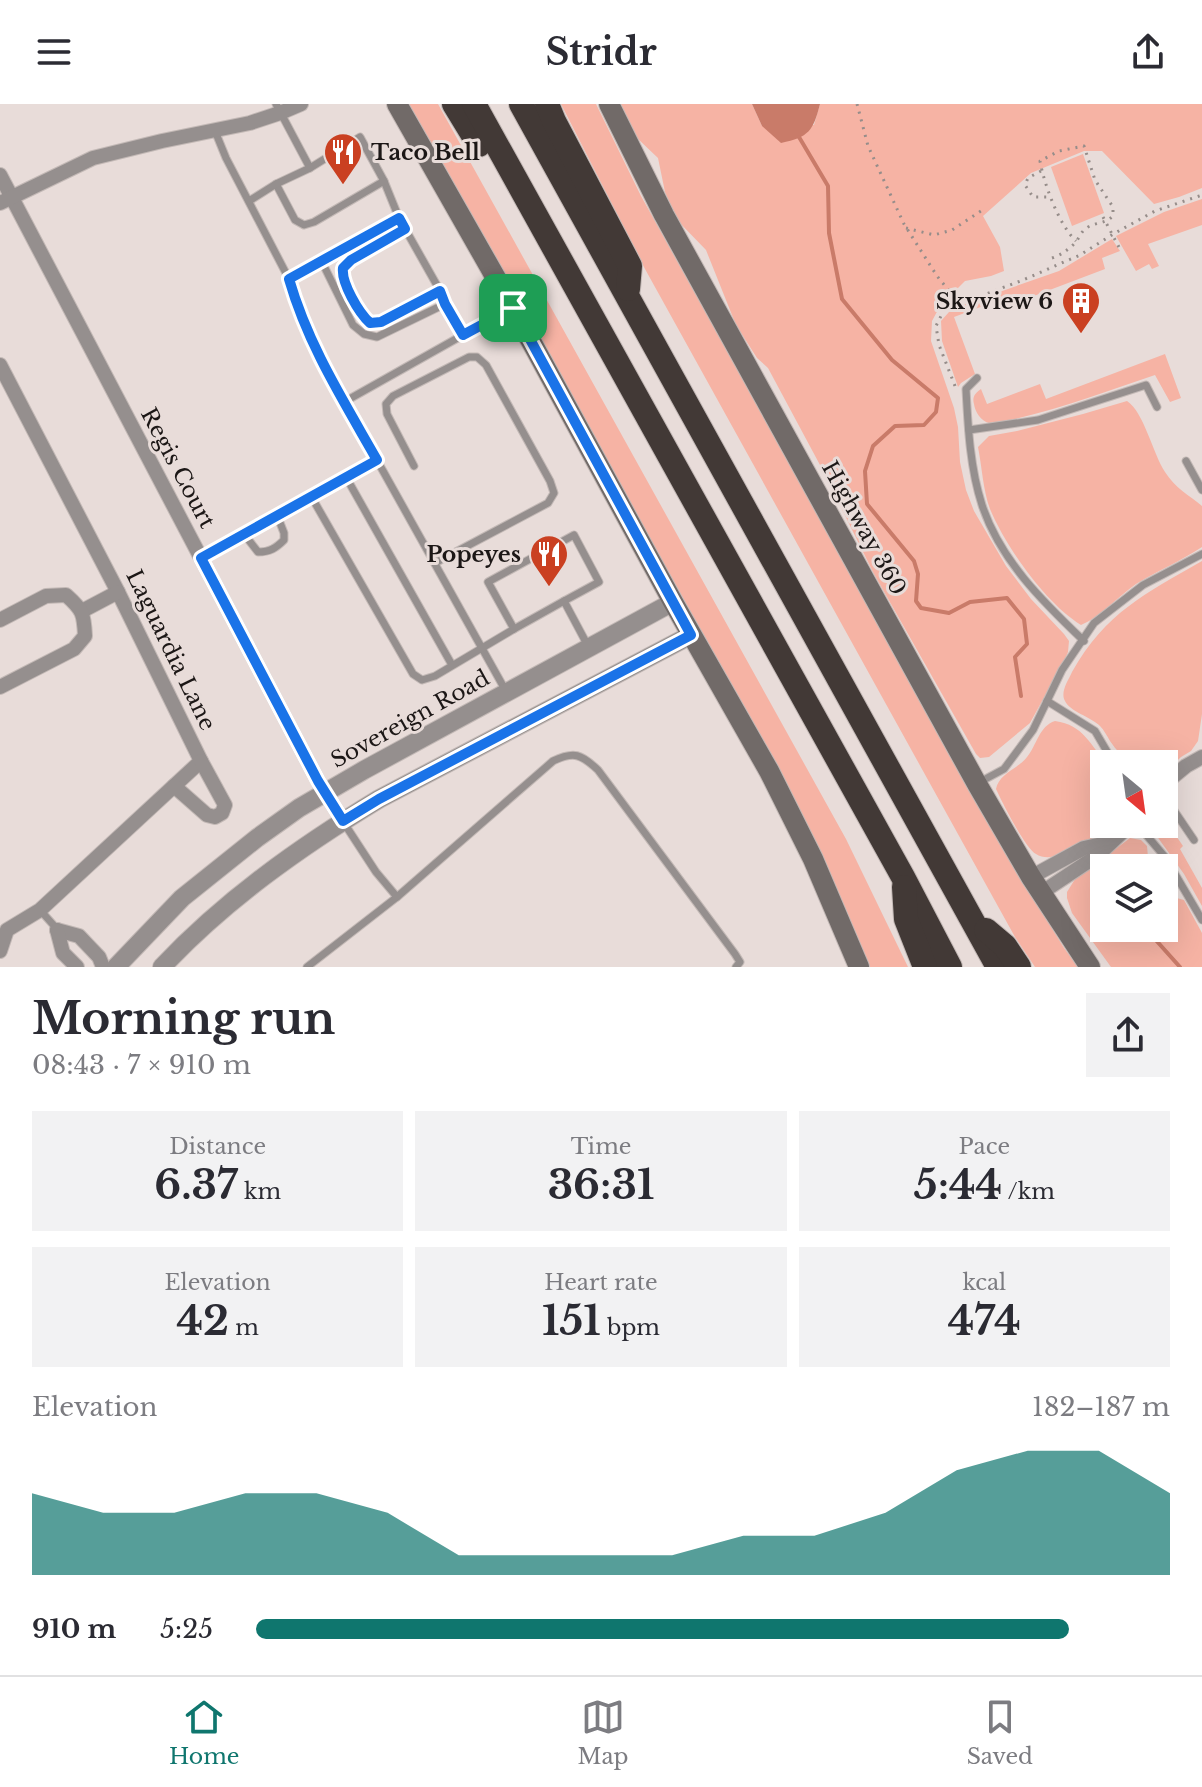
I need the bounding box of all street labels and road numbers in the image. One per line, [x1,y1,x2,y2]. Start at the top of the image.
street label: Regis Court [135,403,221,533]
street label: Highway 360 [816,456,912,600]
street label: Laguardia Lane [120,565,222,735]
street label: Sovereign Road [326,664,494,774]

